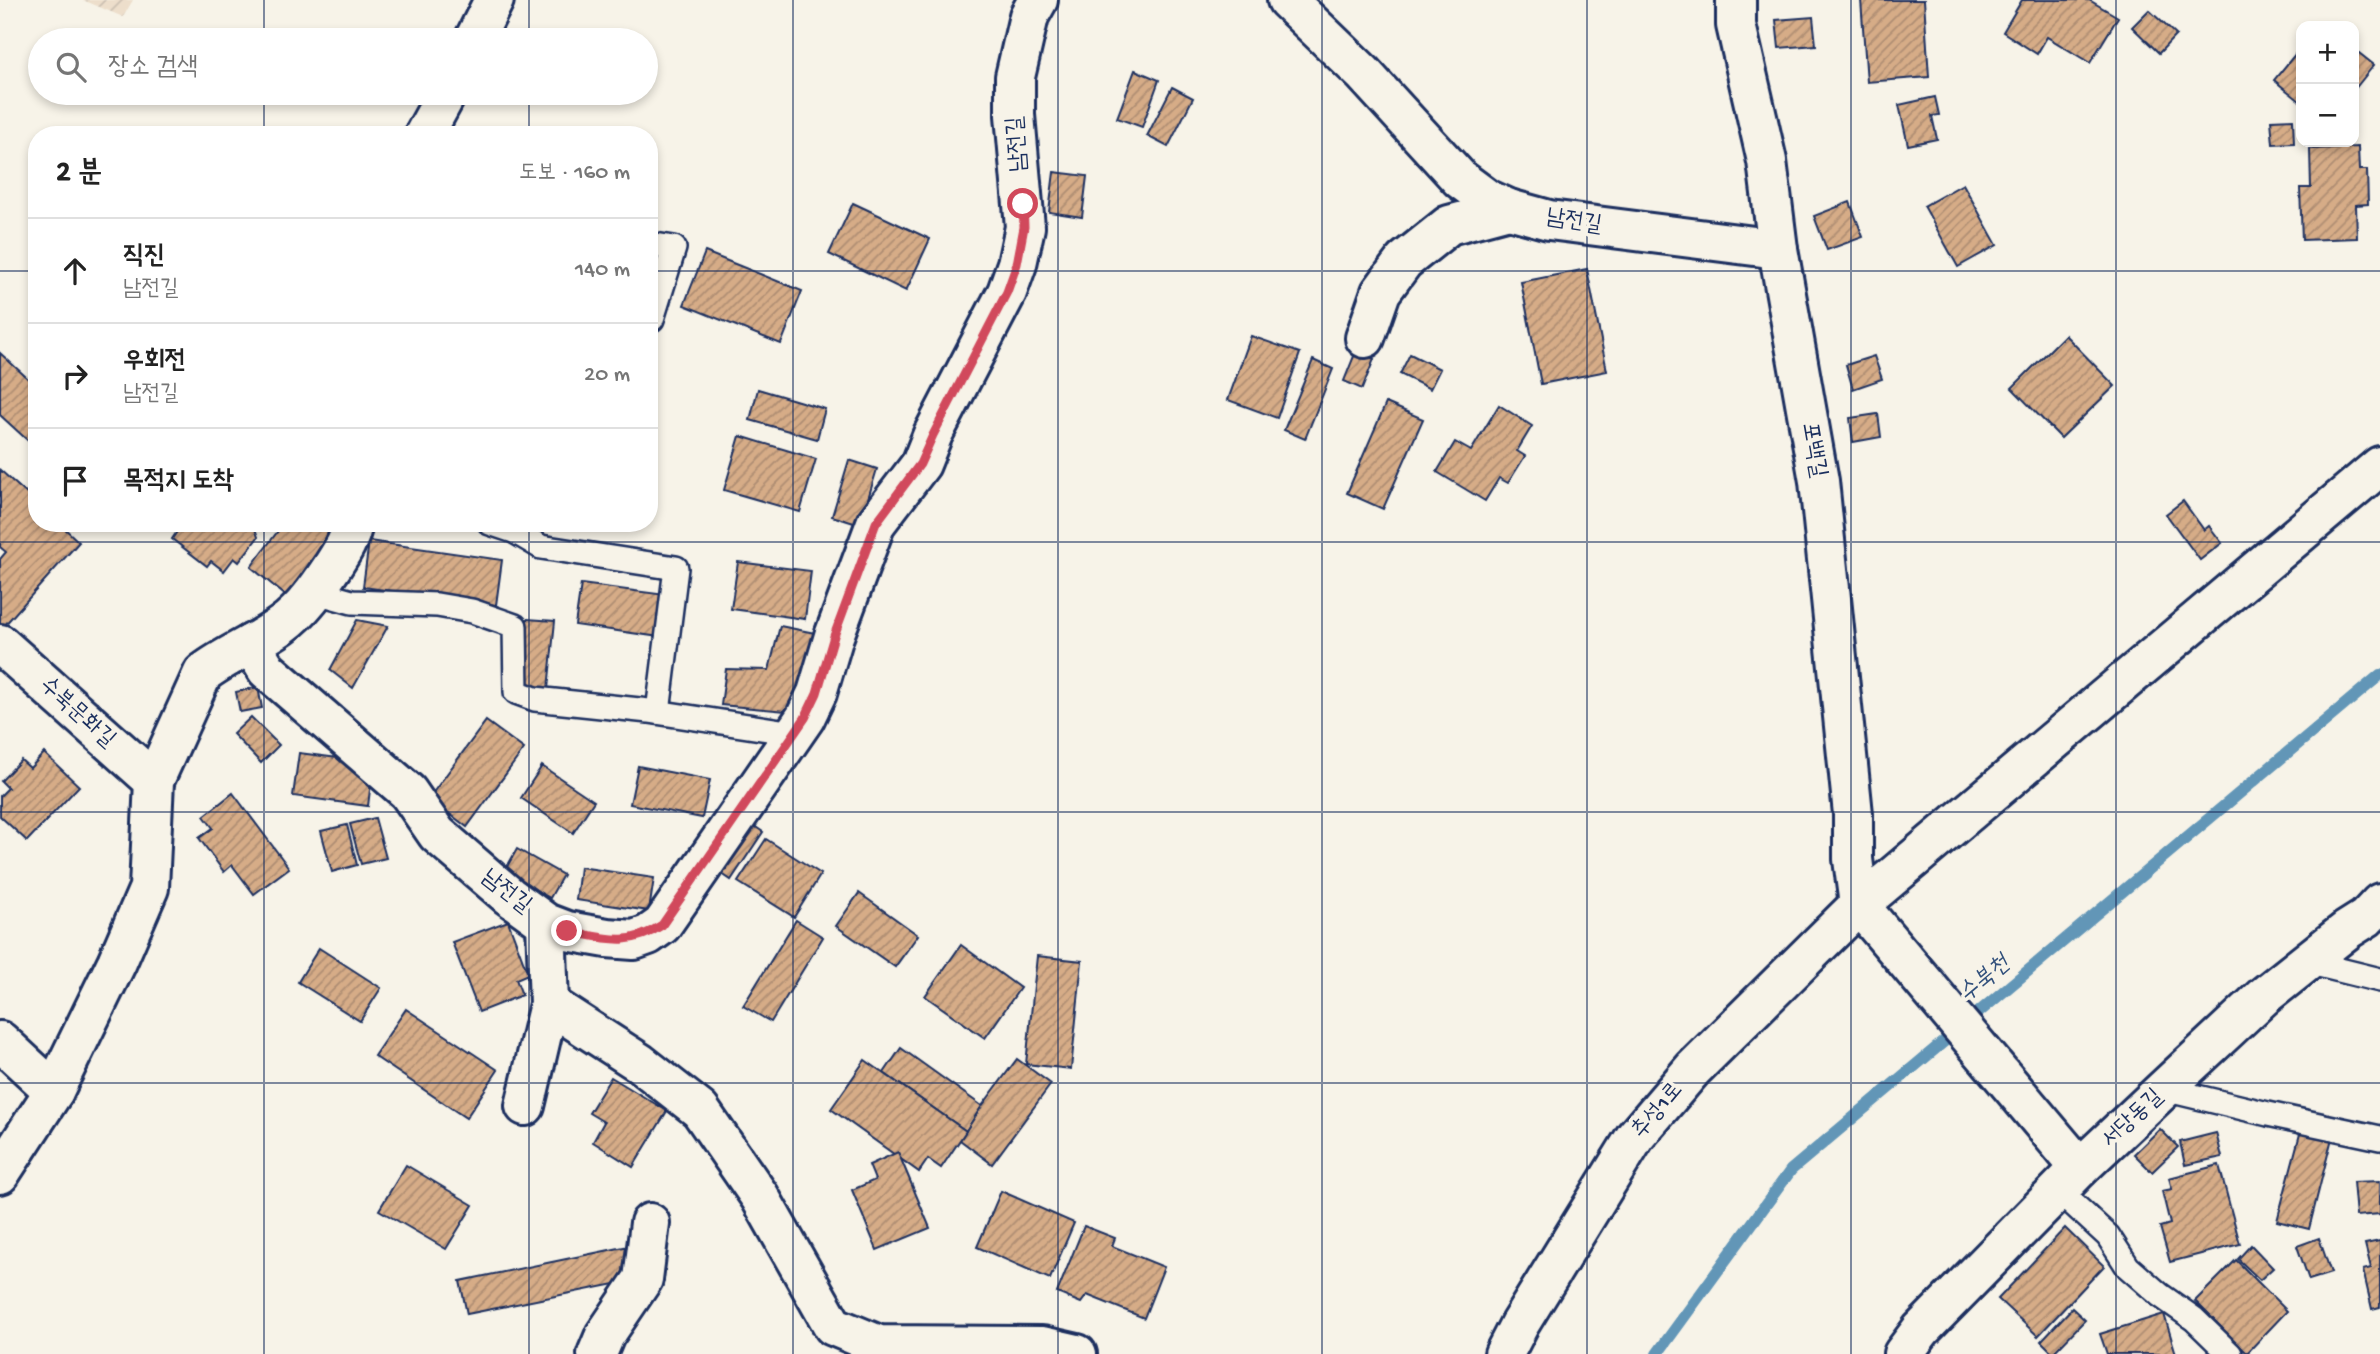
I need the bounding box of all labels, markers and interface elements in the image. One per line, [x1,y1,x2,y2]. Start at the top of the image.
map controls [2296,21,2359,147]
button: + [2296,21,2359,84]
search box [28,28,658,105]
icon: search [52,48,90,86]
text: 장소 검색 [108,53,198,84]
button: − [2296,84,2359,147]
street label: 남전길 [1003,115,1033,173]
text: 2 분 [56,157,102,192]
text: 도보 · 160 m [519,160,630,187]
route start [1007,188,1038,219]
street label: 남전길 [1544,204,1604,240]
text: 직진 [123,242,165,273]
icon: ahead [56,252,94,290]
text: 140 m [575,257,630,284]
text: 남전길 [123,276,179,303]
text: 우회전 [123,347,186,378]
icon: right [56,357,94,395]
text: 20 m [584,362,630,389]
text: 남전길 [123,381,179,408]
street label: 포백길 [1795,420,1831,480]
icon: arrive [56,462,94,500]
text: 목적지 도착 [123,467,234,498]
street label: 수북문화길 [34,672,120,754]
street label: 남전길 [476,864,536,920]
route end [551,915,582,946]
water label: 수북천 [1953,949,2019,1010]
street label: 추성1로 [1627,1077,1689,1145]
street label: 서당동길 [2097,1084,2169,1154]

